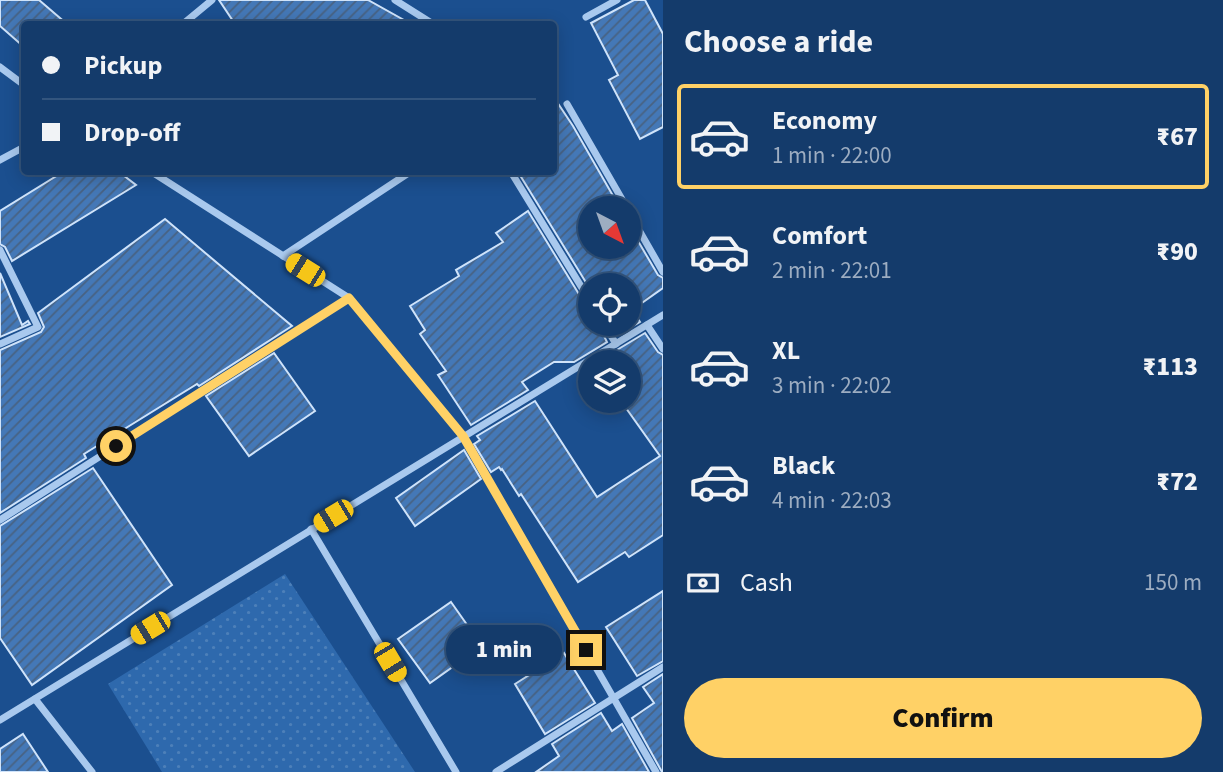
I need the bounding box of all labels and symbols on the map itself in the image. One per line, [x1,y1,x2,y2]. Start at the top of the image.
north arrow [578,196,640,259]
car [282,250,329,290]
route start [100,430,132,462]
car [310,496,357,536]
car [127,608,174,648]
callout: 1 min [446,626,562,674]
route end [570,634,602,666]
car [371,639,410,685]

